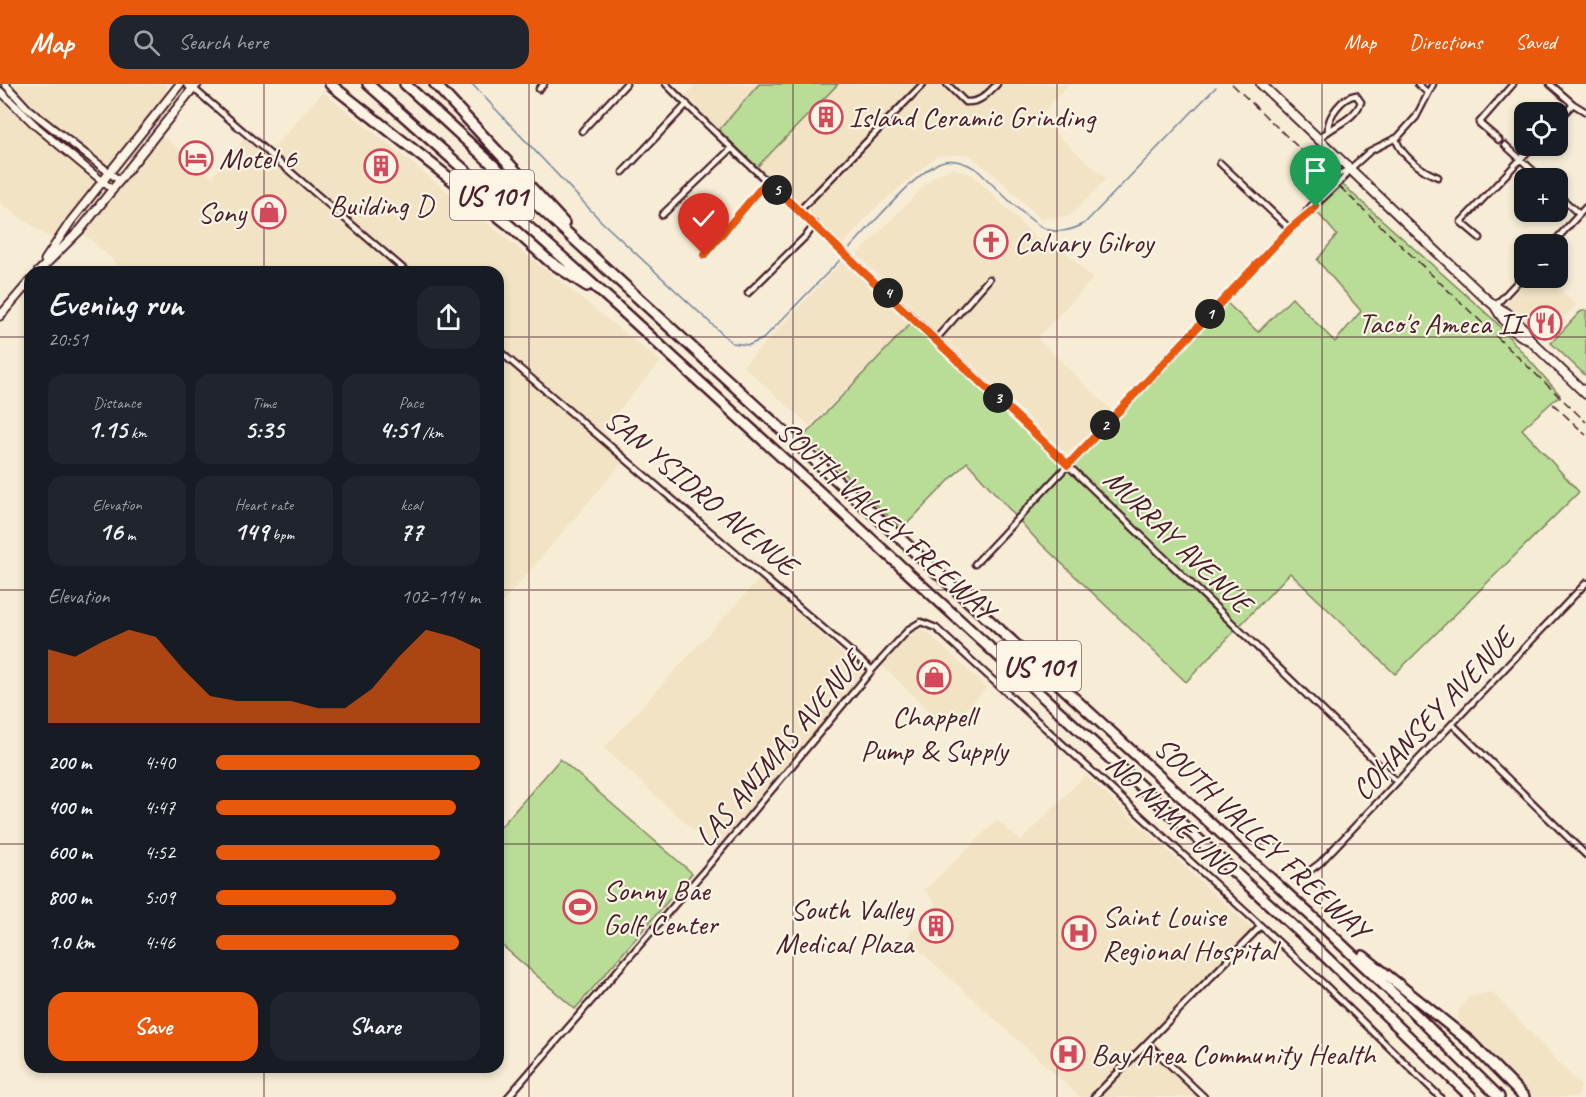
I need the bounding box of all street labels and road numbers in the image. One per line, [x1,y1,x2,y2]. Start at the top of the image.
road number: US 101 [450,170,534,220]
street label: SAN YSIDRO AVENUE [597,400,808,587]
street label: SOUTH VALLEY FREEWAY [769,412,1007,631]
street label: MURRAY AVENUE [1096,461,1263,624]
street label: COHANSEY AVENUE [1343,617,1526,808]
street label: LAS ANIMAS AVENUE [686,641,874,855]
road number: US 101 [997,641,1081,691]
street label: SOUTH VALLEY FREEWAY [1146,728,1381,951]
street label: NO NAME UNO [1098,745,1246,887]

